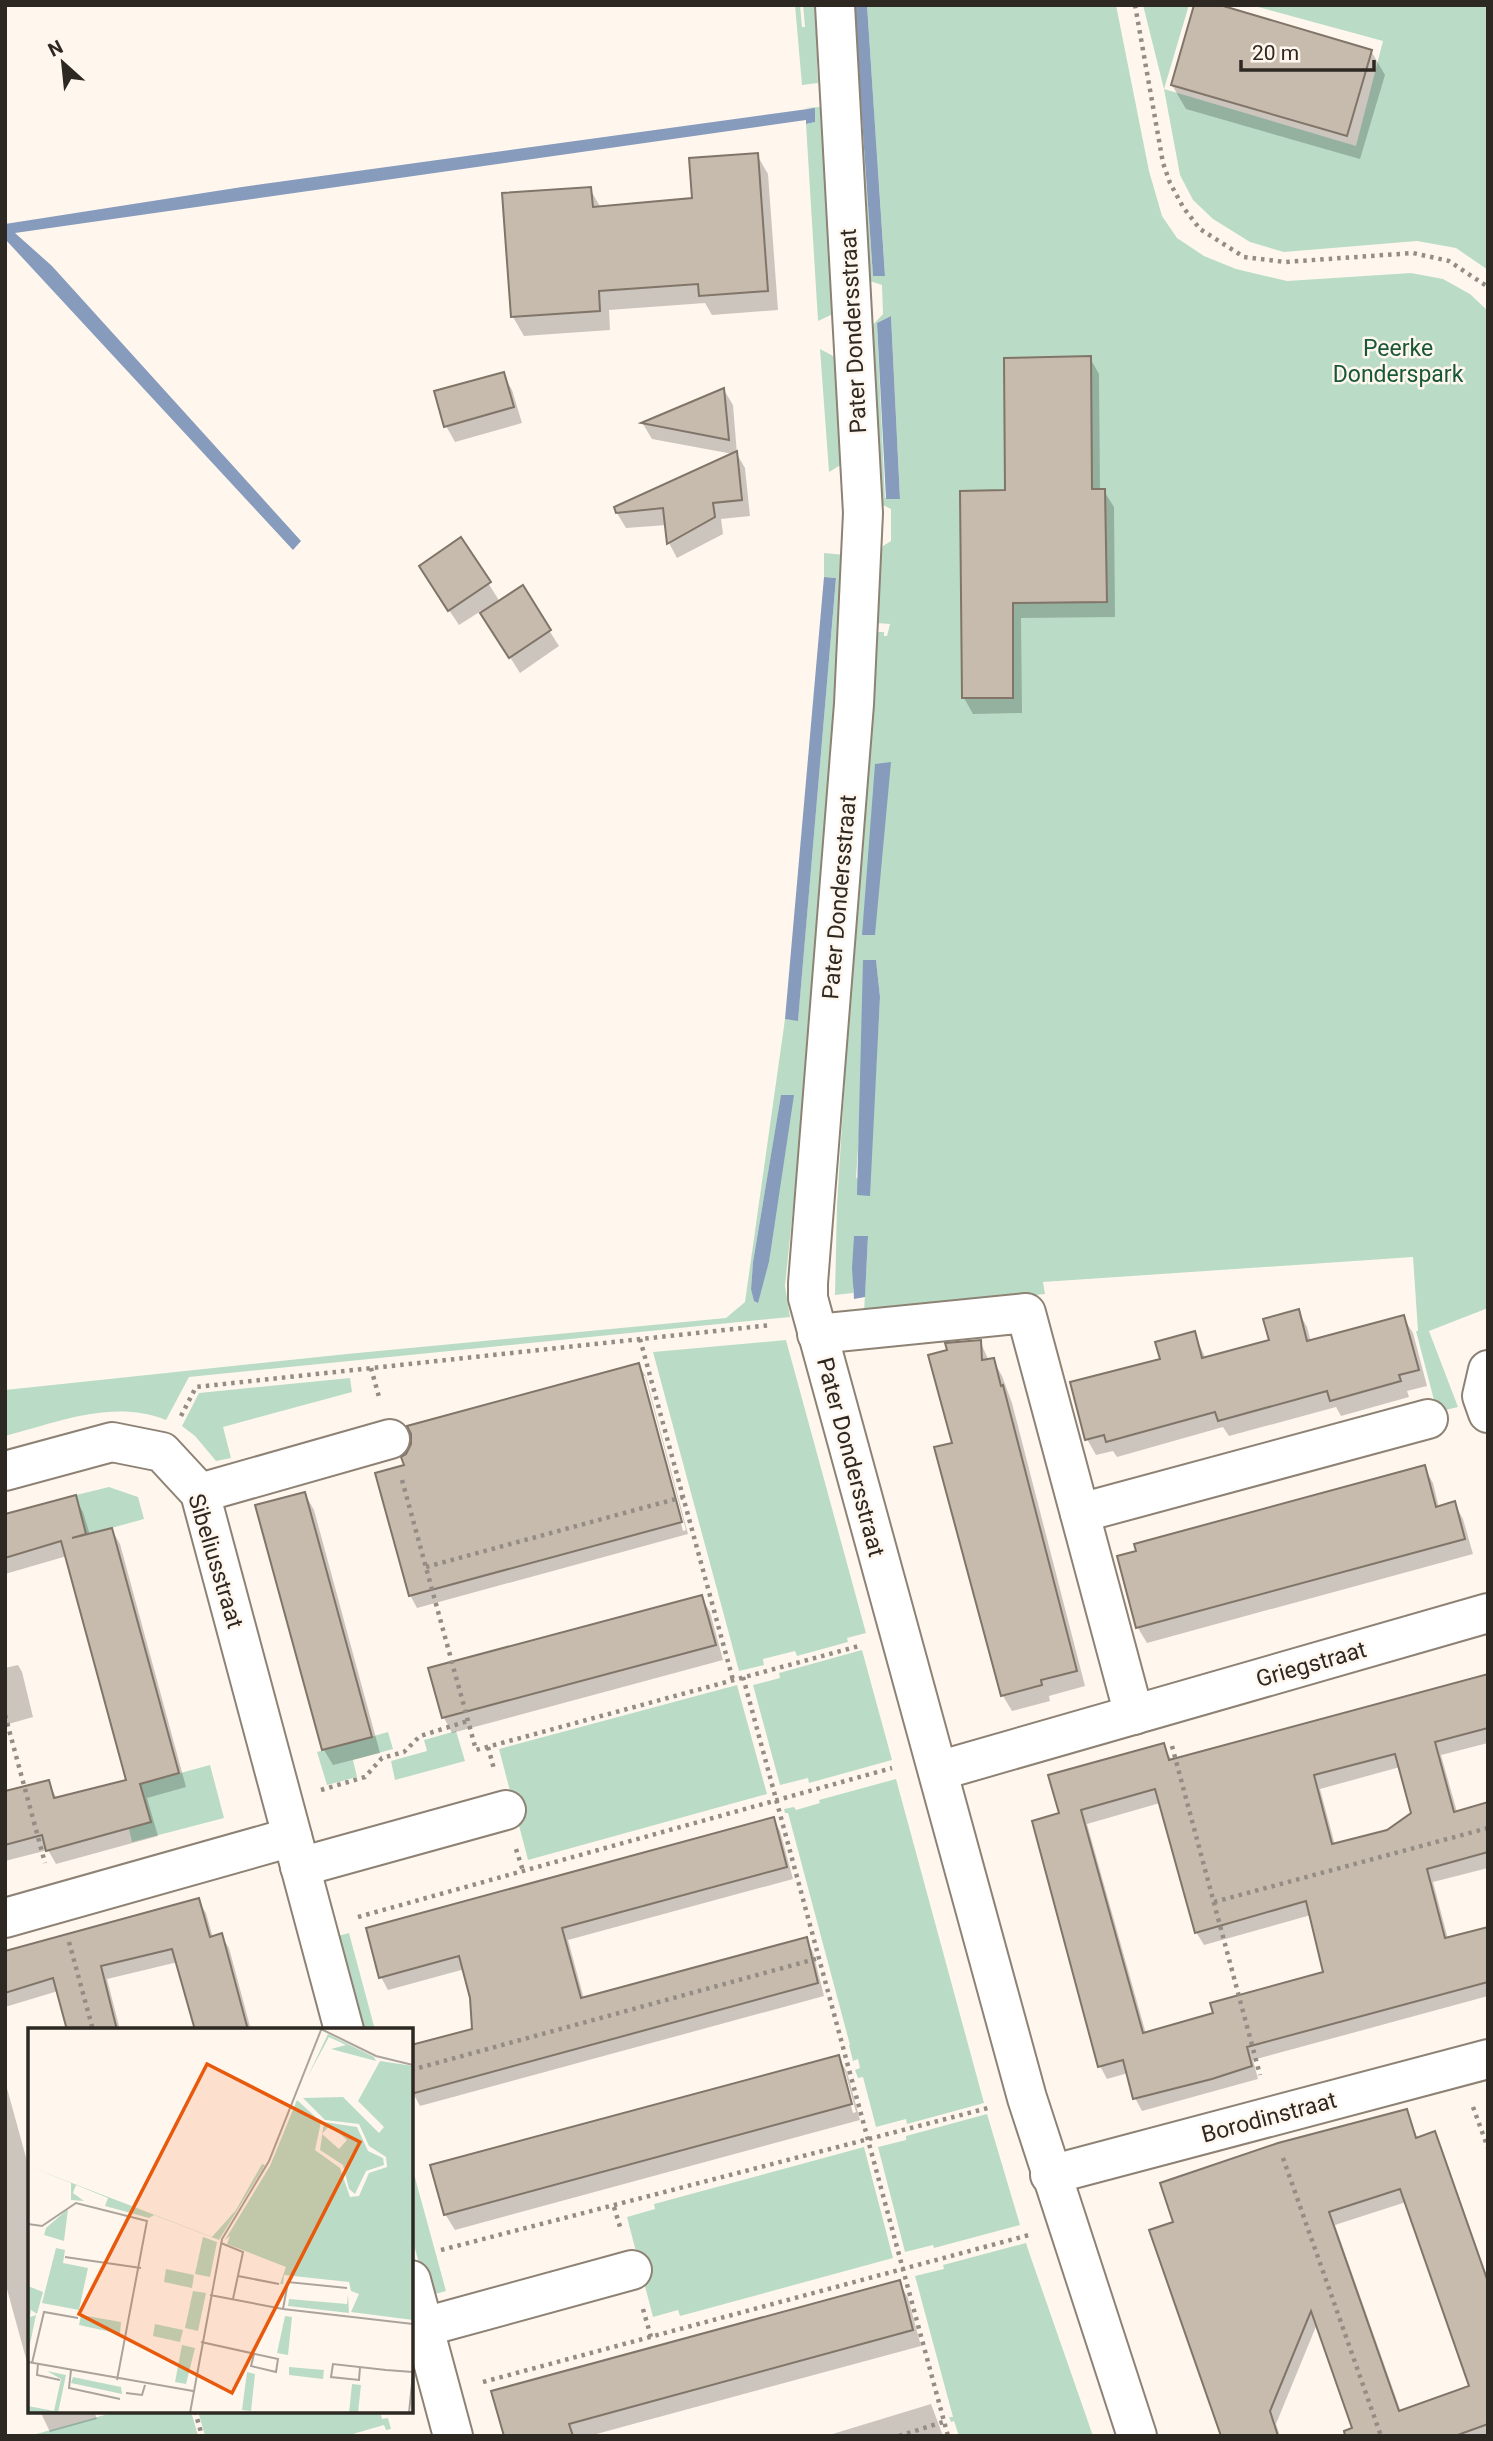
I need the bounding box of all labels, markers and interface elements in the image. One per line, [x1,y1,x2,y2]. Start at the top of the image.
north arrow [28,28,98,98]
scale bar [1241,28,1374,72]
text: N [44,35,67,62]
text: 20 m [1252,41,1299,65]
street label: Pater Dondersstraat [835,228,872,434]
park label: Peerke Donderspark [1333,335,1464,388]
street label: Pater Dondersstraat [817,794,862,1000]
street label: Pater Dondersstraat [811,1355,890,1560]
street label: Sibeliusstraat [182,1491,249,1632]
street label: Griegstraat [1253,1636,1369,1693]
inset map [28,2028,413,2413]
street label: Borodinstraat [1199,2086,1340,2148]

